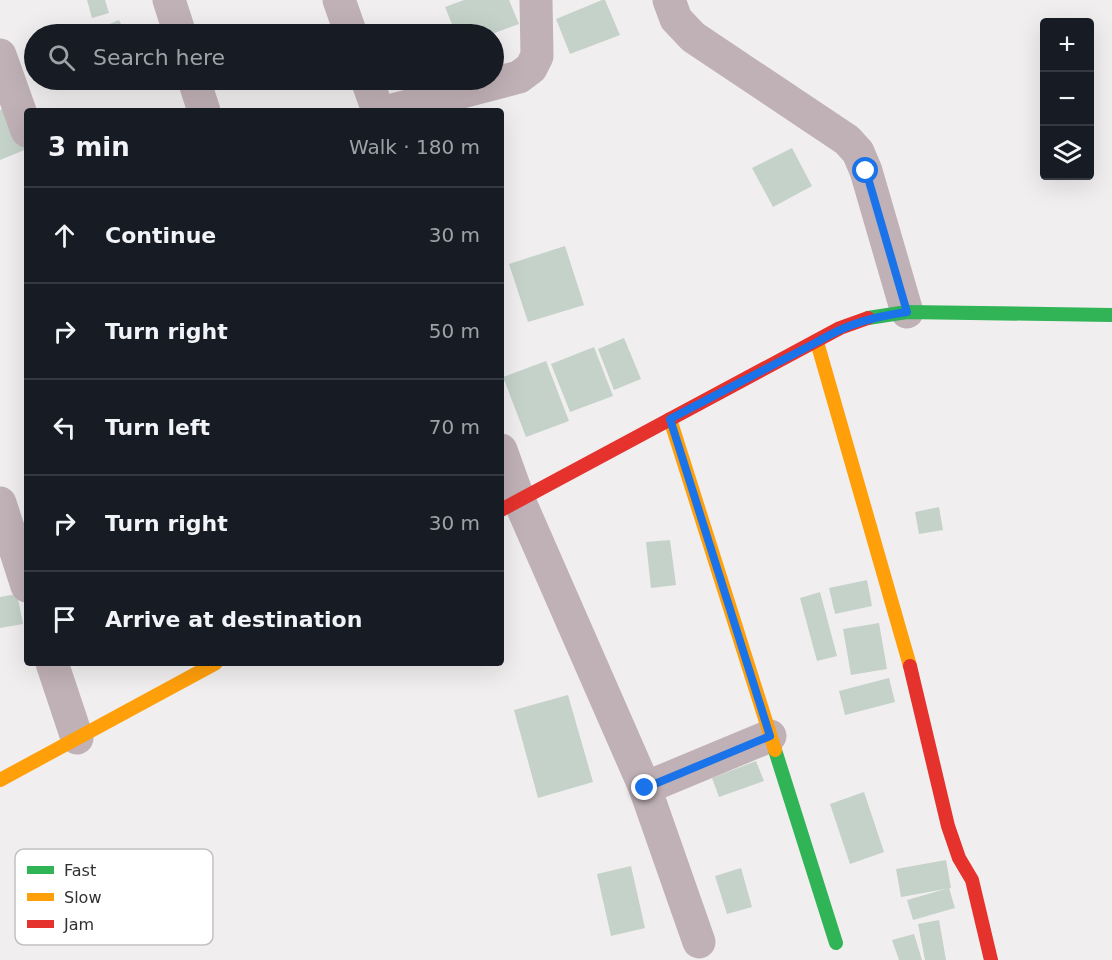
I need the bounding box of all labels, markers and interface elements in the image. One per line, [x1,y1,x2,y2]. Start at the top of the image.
map controls [1040,18,1094,180]
button: + [1040,18,1094,72]
search box [24,24,504,90]
icon: search [45,41,78,74]
text: Search here [93,45,225,70]
button: − [1040,72,1094,126]
button: layers [1040,126,1094,180]
text: 3 min [48,132,130,162]
text: Walk · 180 m [349,135,480,159]
route start [852,157,878,183]
icon: ahead [48,219,81,252]
text: Continue [105,223,216,248]
text: 30 m [429,223,480,247]
icon: right [48,315,81,348]
text: Turn right [105,319,228,344]
text: 50 m [429,319,480,343]
icon: left [48,411,81,444]
text: Turn left [105,415,210,440]
text: 70 m [429,415,480,439]
icon: right [48,507,81,540]
text: Turn right [105,511,228,536]
text: 30 m [429,511,480,535]
icon: arrive [48,603,81,636]
text: Arrive at destination [105,607,362,632]
route end [631,774,657,800]
legend [15,849,213,945]
text: Fast [64,861,96,880]
text: Slow [64,888,101,907]
text: Jam [63,915,94,934]

